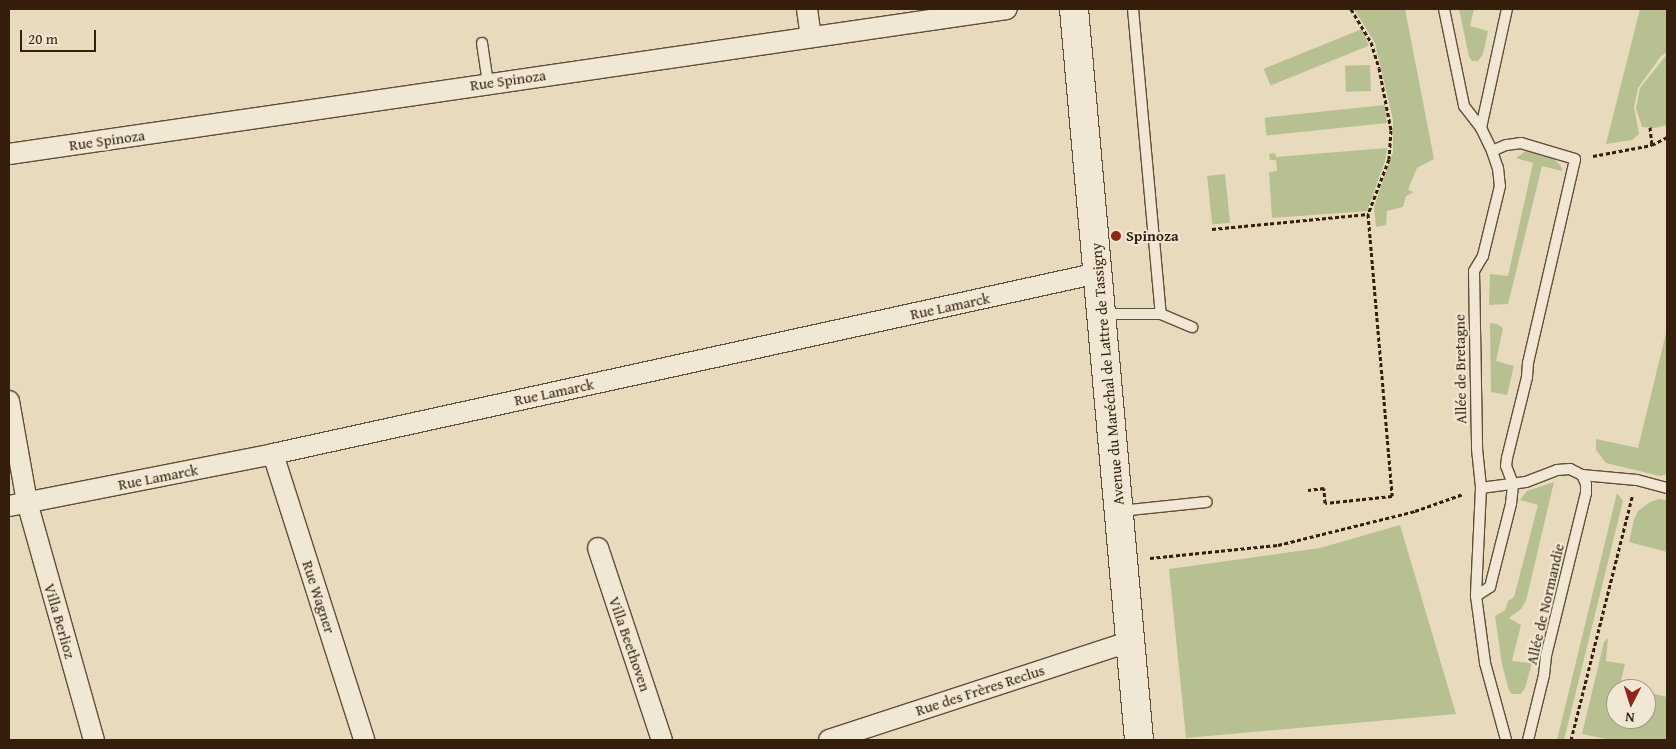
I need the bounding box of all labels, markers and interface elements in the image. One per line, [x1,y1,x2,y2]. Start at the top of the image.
scale bar [22,20,99,52]
text: 20 m [28,28,58,49]
street label: Rue Spinoza [469,66,547,94]
street label: Rue Spinoza [68,126,146,154]
place label: Spinoza [1126,227,1179,245]
marker: Spinoza [1110,230,1122,242]
street label: Avenue du Maréchal de Lattre de Tassigny [1087,242,1127,506]
street label: Rue Lamarck [909,289,991,323]
street label: Allée de Bretagne [1450,314,1470,424]
street label: Rue Lamarck [513,375,595,409]
street label: Rue Lamarck [117,460,199,494]
street label: Allée de Normandie [1522,542,1568,666]
street label: Rue Wagner [299,558,339,636]
street label: Villa Berlioz [41,581,79,661]
street label: Villa Beethoven [605,594,655,694]
street label: Rue des Frères Reclus [913,661,1047,719]
north arrow [1606,679,1656,729]
text: N [1624,708,1635,728]

